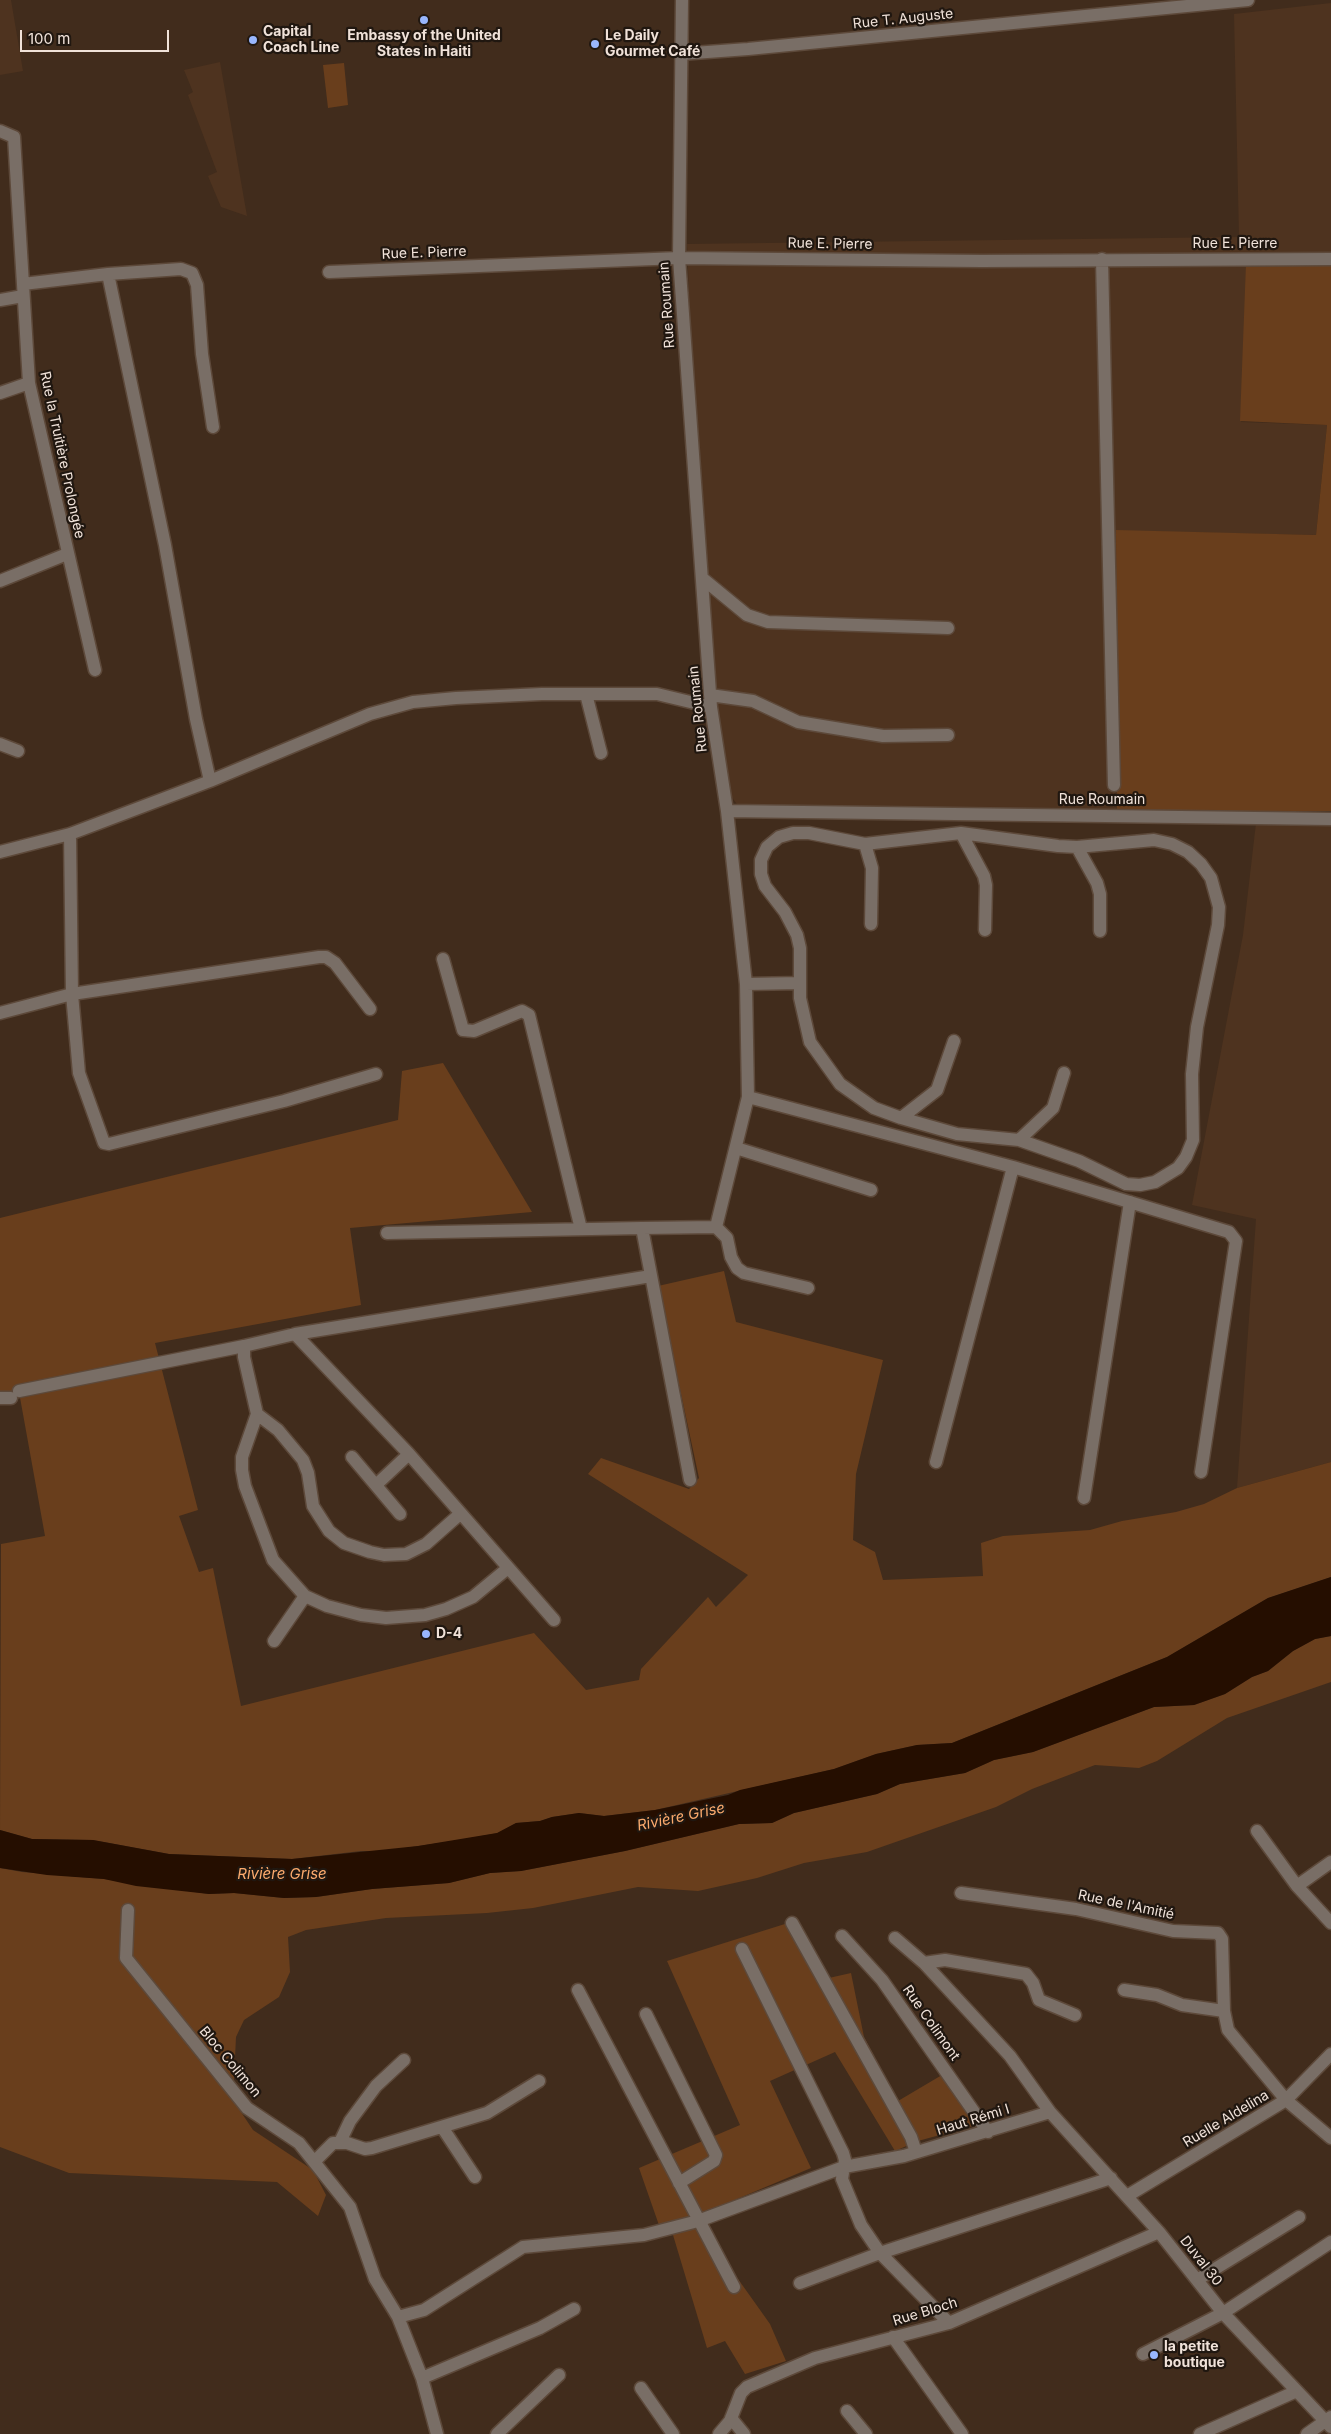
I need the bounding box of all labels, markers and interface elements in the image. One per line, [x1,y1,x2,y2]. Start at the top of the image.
street label: Rue T. Auguste [852,5,954,33]
marker: Embassy of the United States in Haiti [418,14,430,26]
scale bar [22,20,171,52]
place label: Capital Coach Line [263,24,339,56]
place label: Embassy of the United States in Haiti [347,28,501,60]
place label: Le Daily Gourmet Café [605,28,700,60]
text: 100 m [28,29,70,48]
marker: Capital Coach Line [247,34,259,46]
marker: Le Daily Gourmet Café [589,38,601,50]
street label: Rue E. Pierre [787,235,873,253]
street label: Rue E. Pierre [1193,236,1277,252]
street label: Rue E. Pierre [381,243,467,263]
street label: Rue Roumain [656,261,678,349]
street label: Rue la Truitière Prolongée [36,370,88,540]
street label: Rue Roumain [685,665,711,753]
street label: Rue Roumain [1059,792,1145,808]
place label: D-4 [436,1626,462,1642]
marker: D-4 [420,1628,432,1640]
water label: Rivière Grise [635,1799,727,1835]
water label: Rivière Grise [237,1865,327,1883]
street label: Rue de l'Amitié [1076,1887,1176,1923]
street label: Rue Colimont [899,1982,963,2064]
street label: Bloc Colimon [196,2023,264,2101]
street label: Ruelle Aldelina [1180,2087,1272,2151]
street label: Haut Rémi I [935,2101,1011,2139]
street label: Duval 30 [1176,2233,1226,2289]
street label: Rue Bloch [891,2294,959,2330]
place label: la petite boutique [1164,2339,1225,2372]
marker: la petite boutique [1148,2349,1160,2361]

